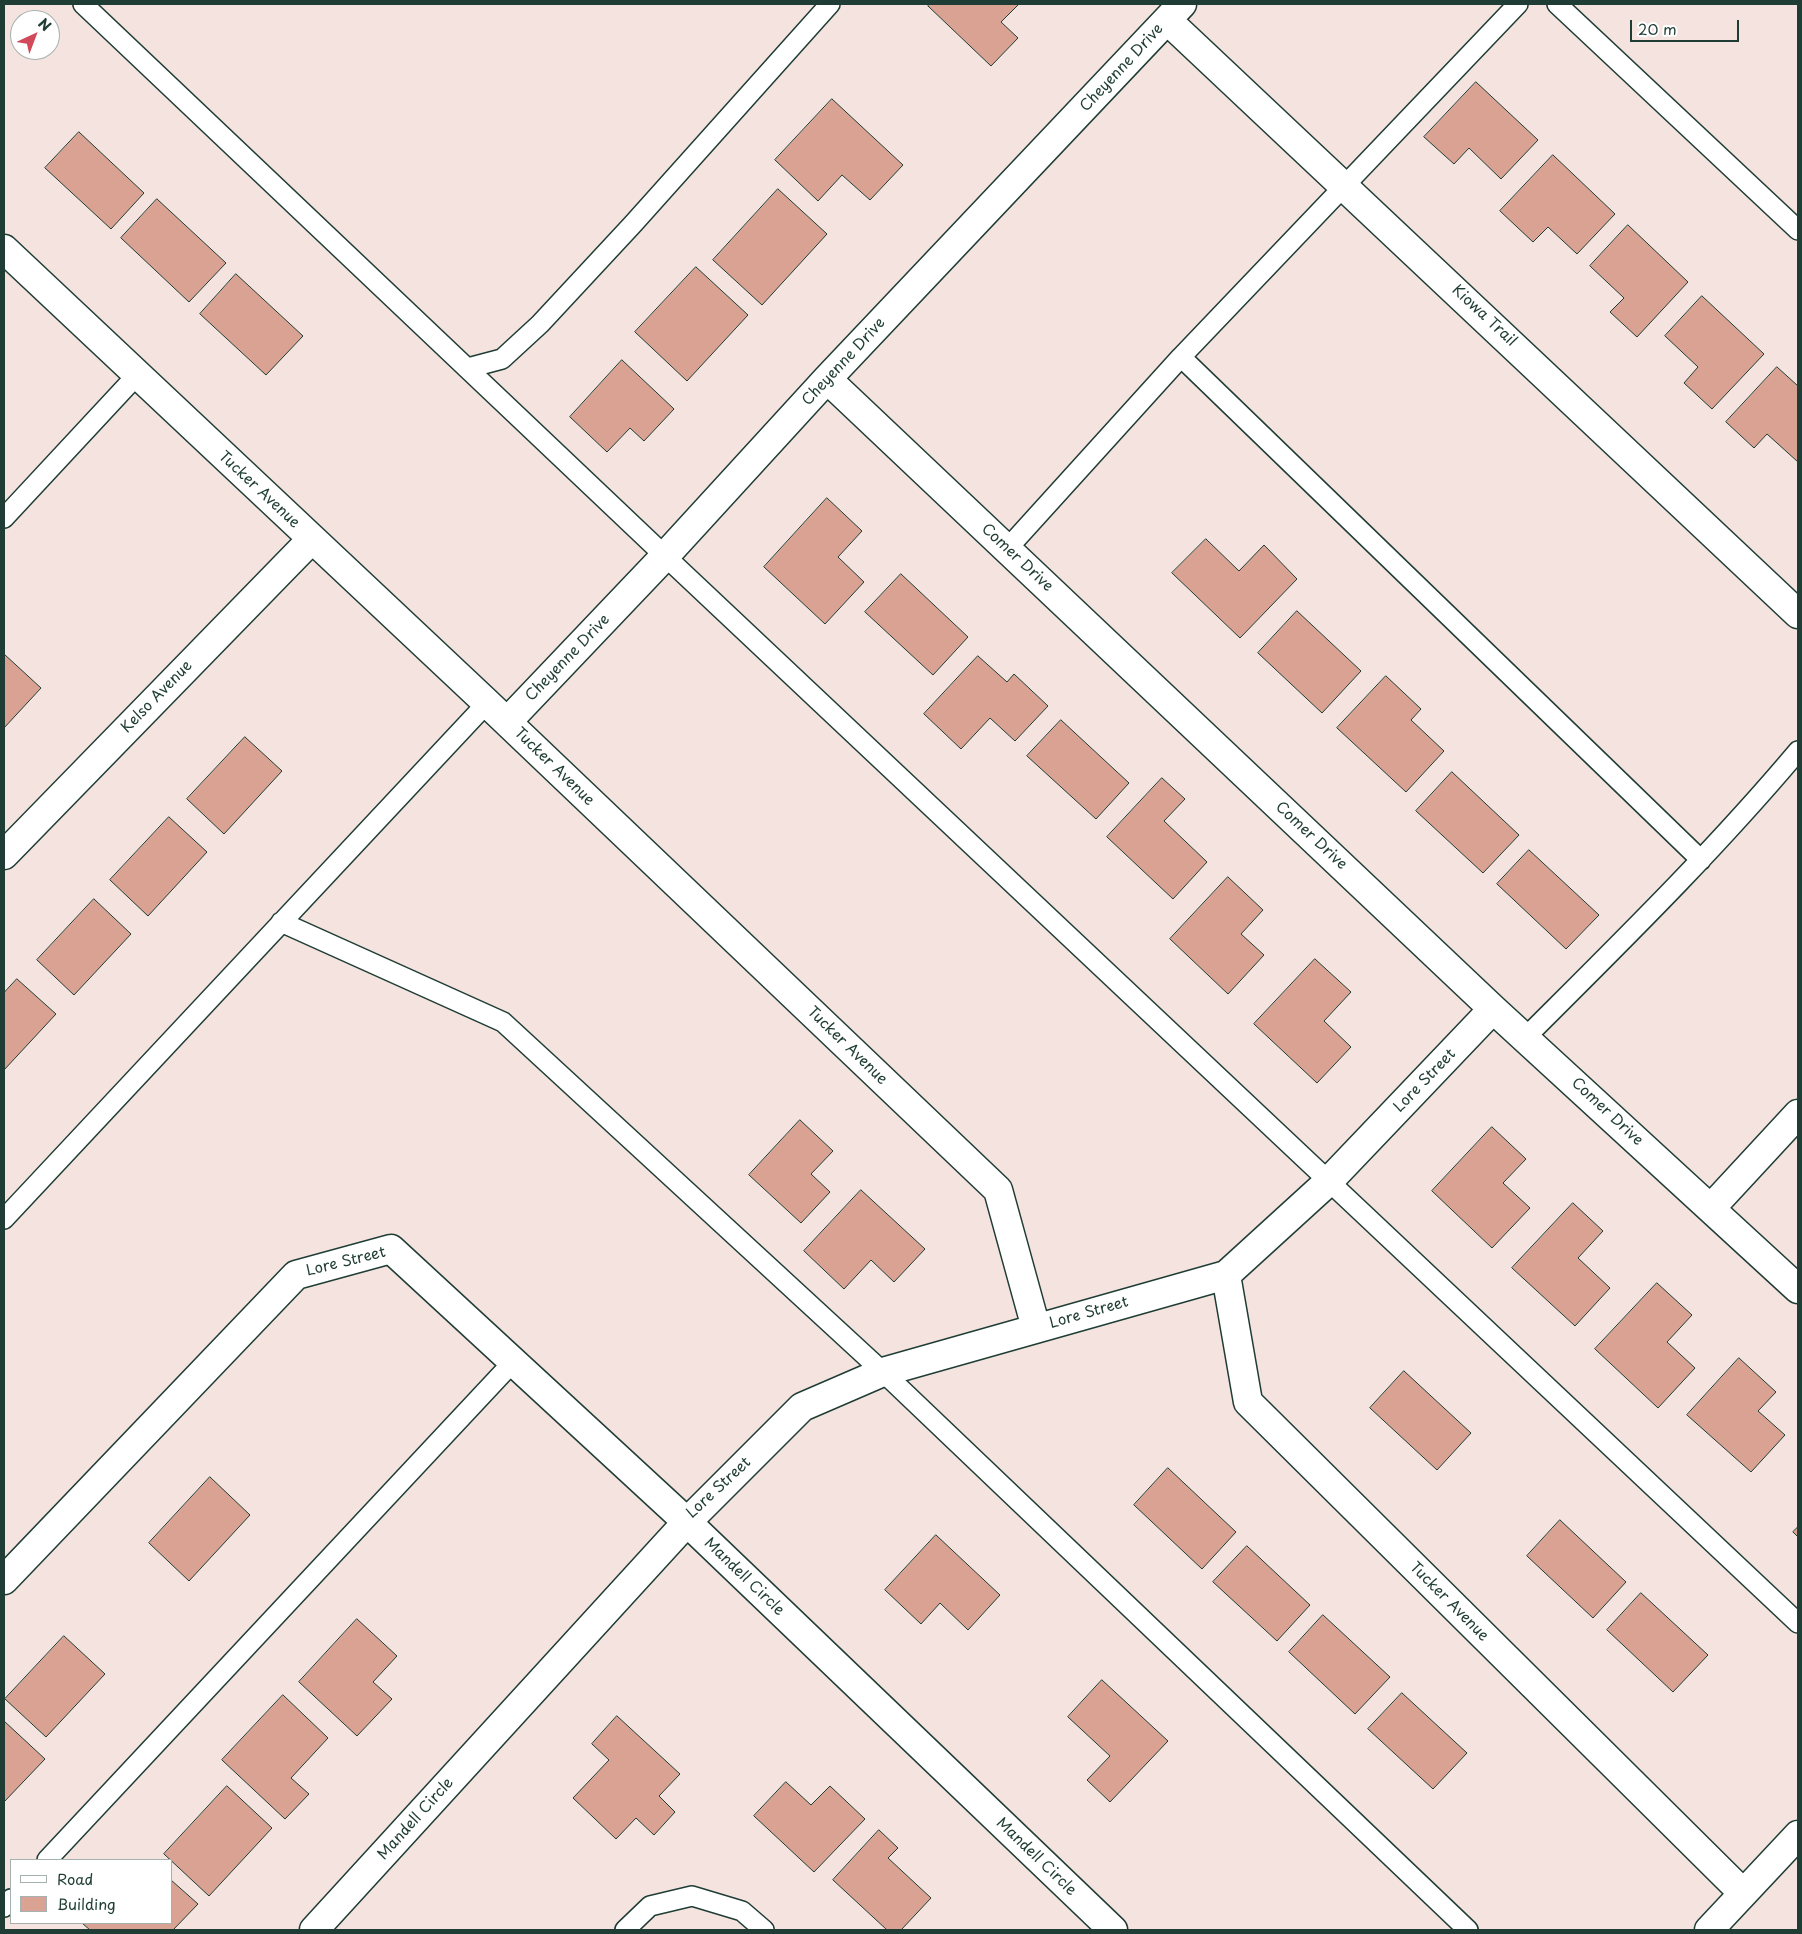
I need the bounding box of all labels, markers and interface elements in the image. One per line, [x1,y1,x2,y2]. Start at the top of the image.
north arrow [10,10,60,60]
scale bar [1632,10,1741,42]
text: N [34,13,56,36]
text: 20 m [1638,17,1677,40]
street label: Cheyenne Drive [1077,20,1167,116]
street label: Kiowa Trail [1448,281,1520,351]
street label: Cheyenne Drive [799,314,889,410]
street label: Tucker Avenue [215,448,303,532]
street label: Comer Drive [977,520,1057,596]
street label: Cheyenne Drive [522,611,614,705]
street label: Kelso Avenue [118,657,196,737]
street label: Tucker Avenue [510,724,598,810]
street label: Comer Drive [1271,798,1351,874]
street label: Tucker Avenue [803,1003,891,1089]
street label: Lore Street [1390,1046,1460,1116]
street label: Comer Drive [1567,1074,1647,1150]
street label: Lore Street [304,1243,388,1281]
street label: Lore Street [1047,1293,1131,1333]
street label: Lore Street [683,1454,755,1522]
street label: Mandell Circle [700,1534,788,1620]
street label: Tucker Avenue [1406,1559,1492,1645]
street label: Mandell Circle [374,1774,458,1864]
street label: Mandell Circle [992,1814,1080,1900]
legend [10,1859,172,1924]
text: Road [57,1867,93,1890]
text: Building [57,1892,116,1915]

